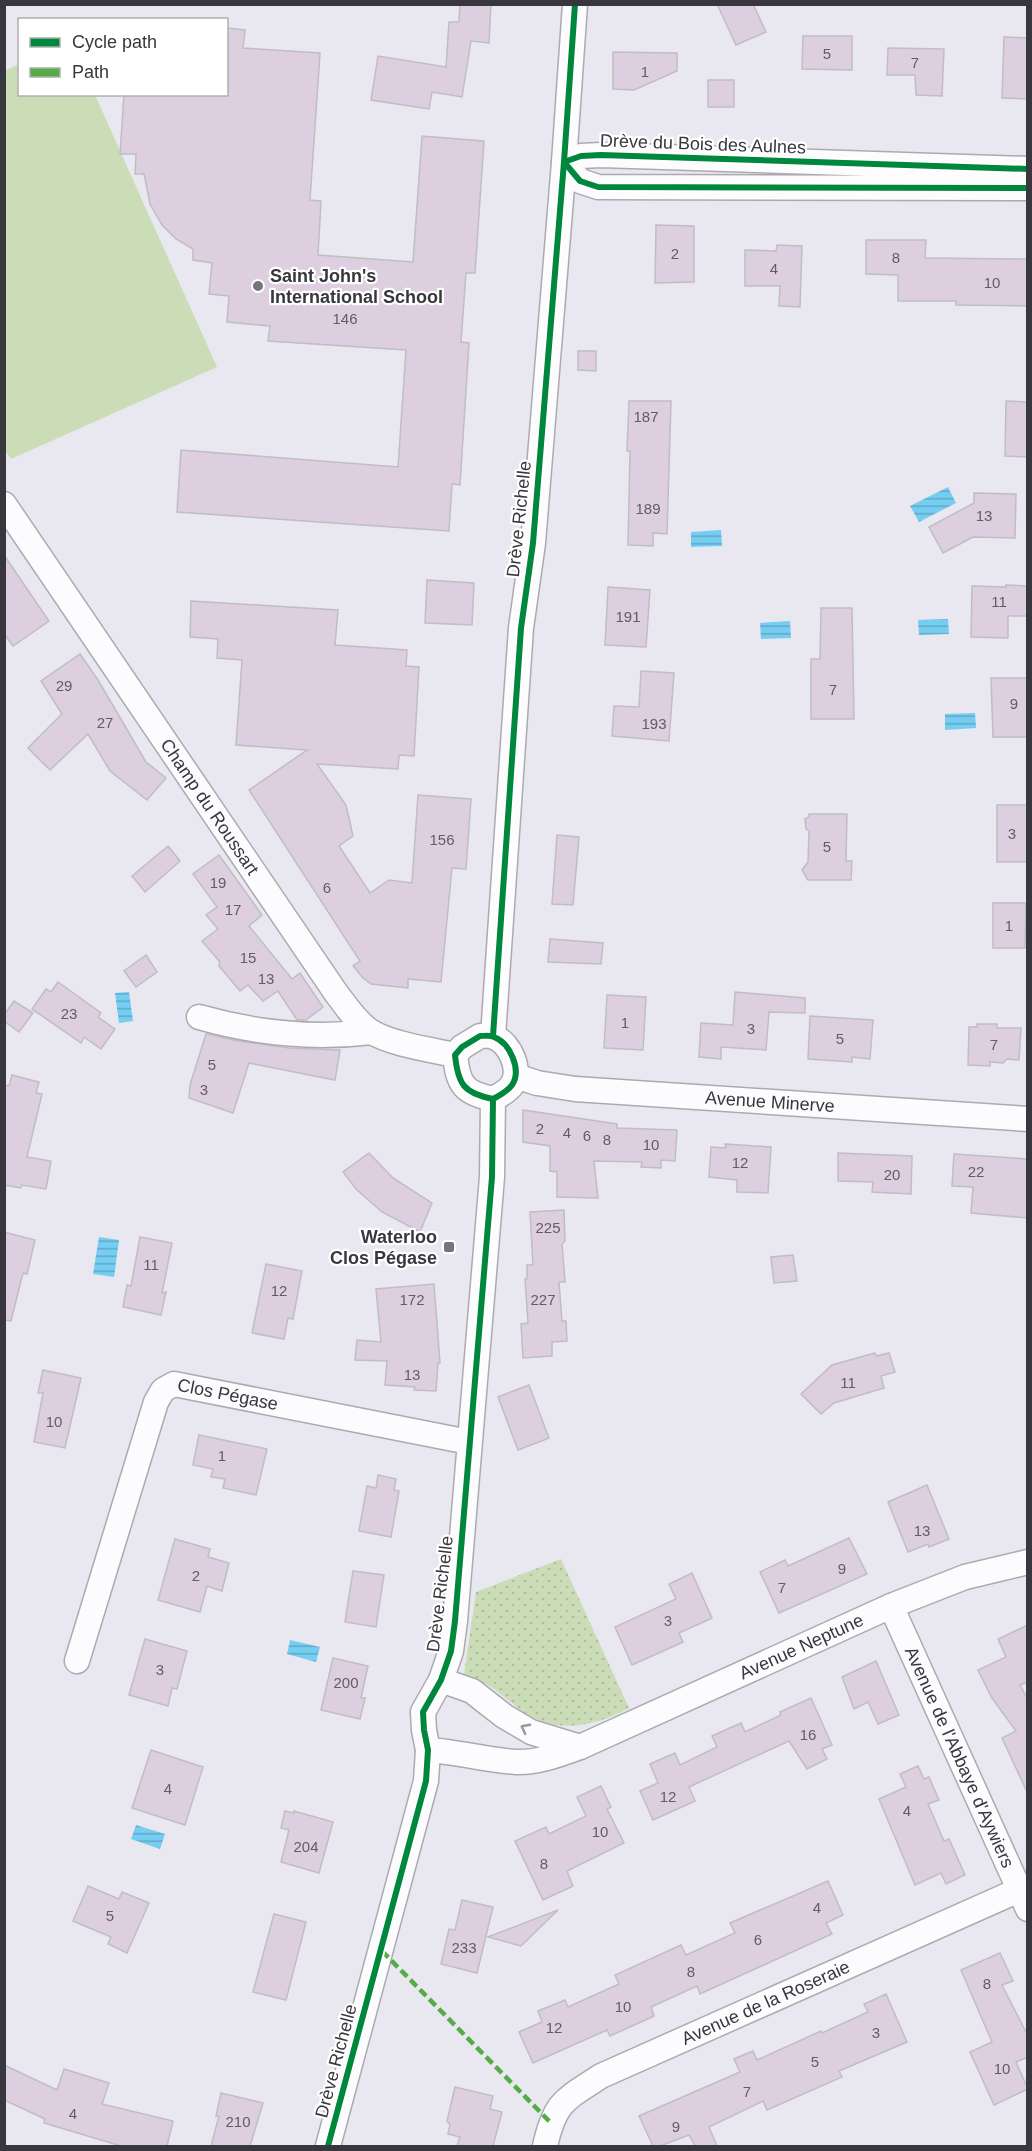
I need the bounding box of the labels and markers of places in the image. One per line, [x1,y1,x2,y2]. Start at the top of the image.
place label: Saint John's International School [270,266,443,307]
marker: Saint John's International School [251,279,265,293]
place label: Waterloo Clos Pégase [330,1227,437,1268]
marker: Waterloo Clos Pégase [442,1240,456,1254]

